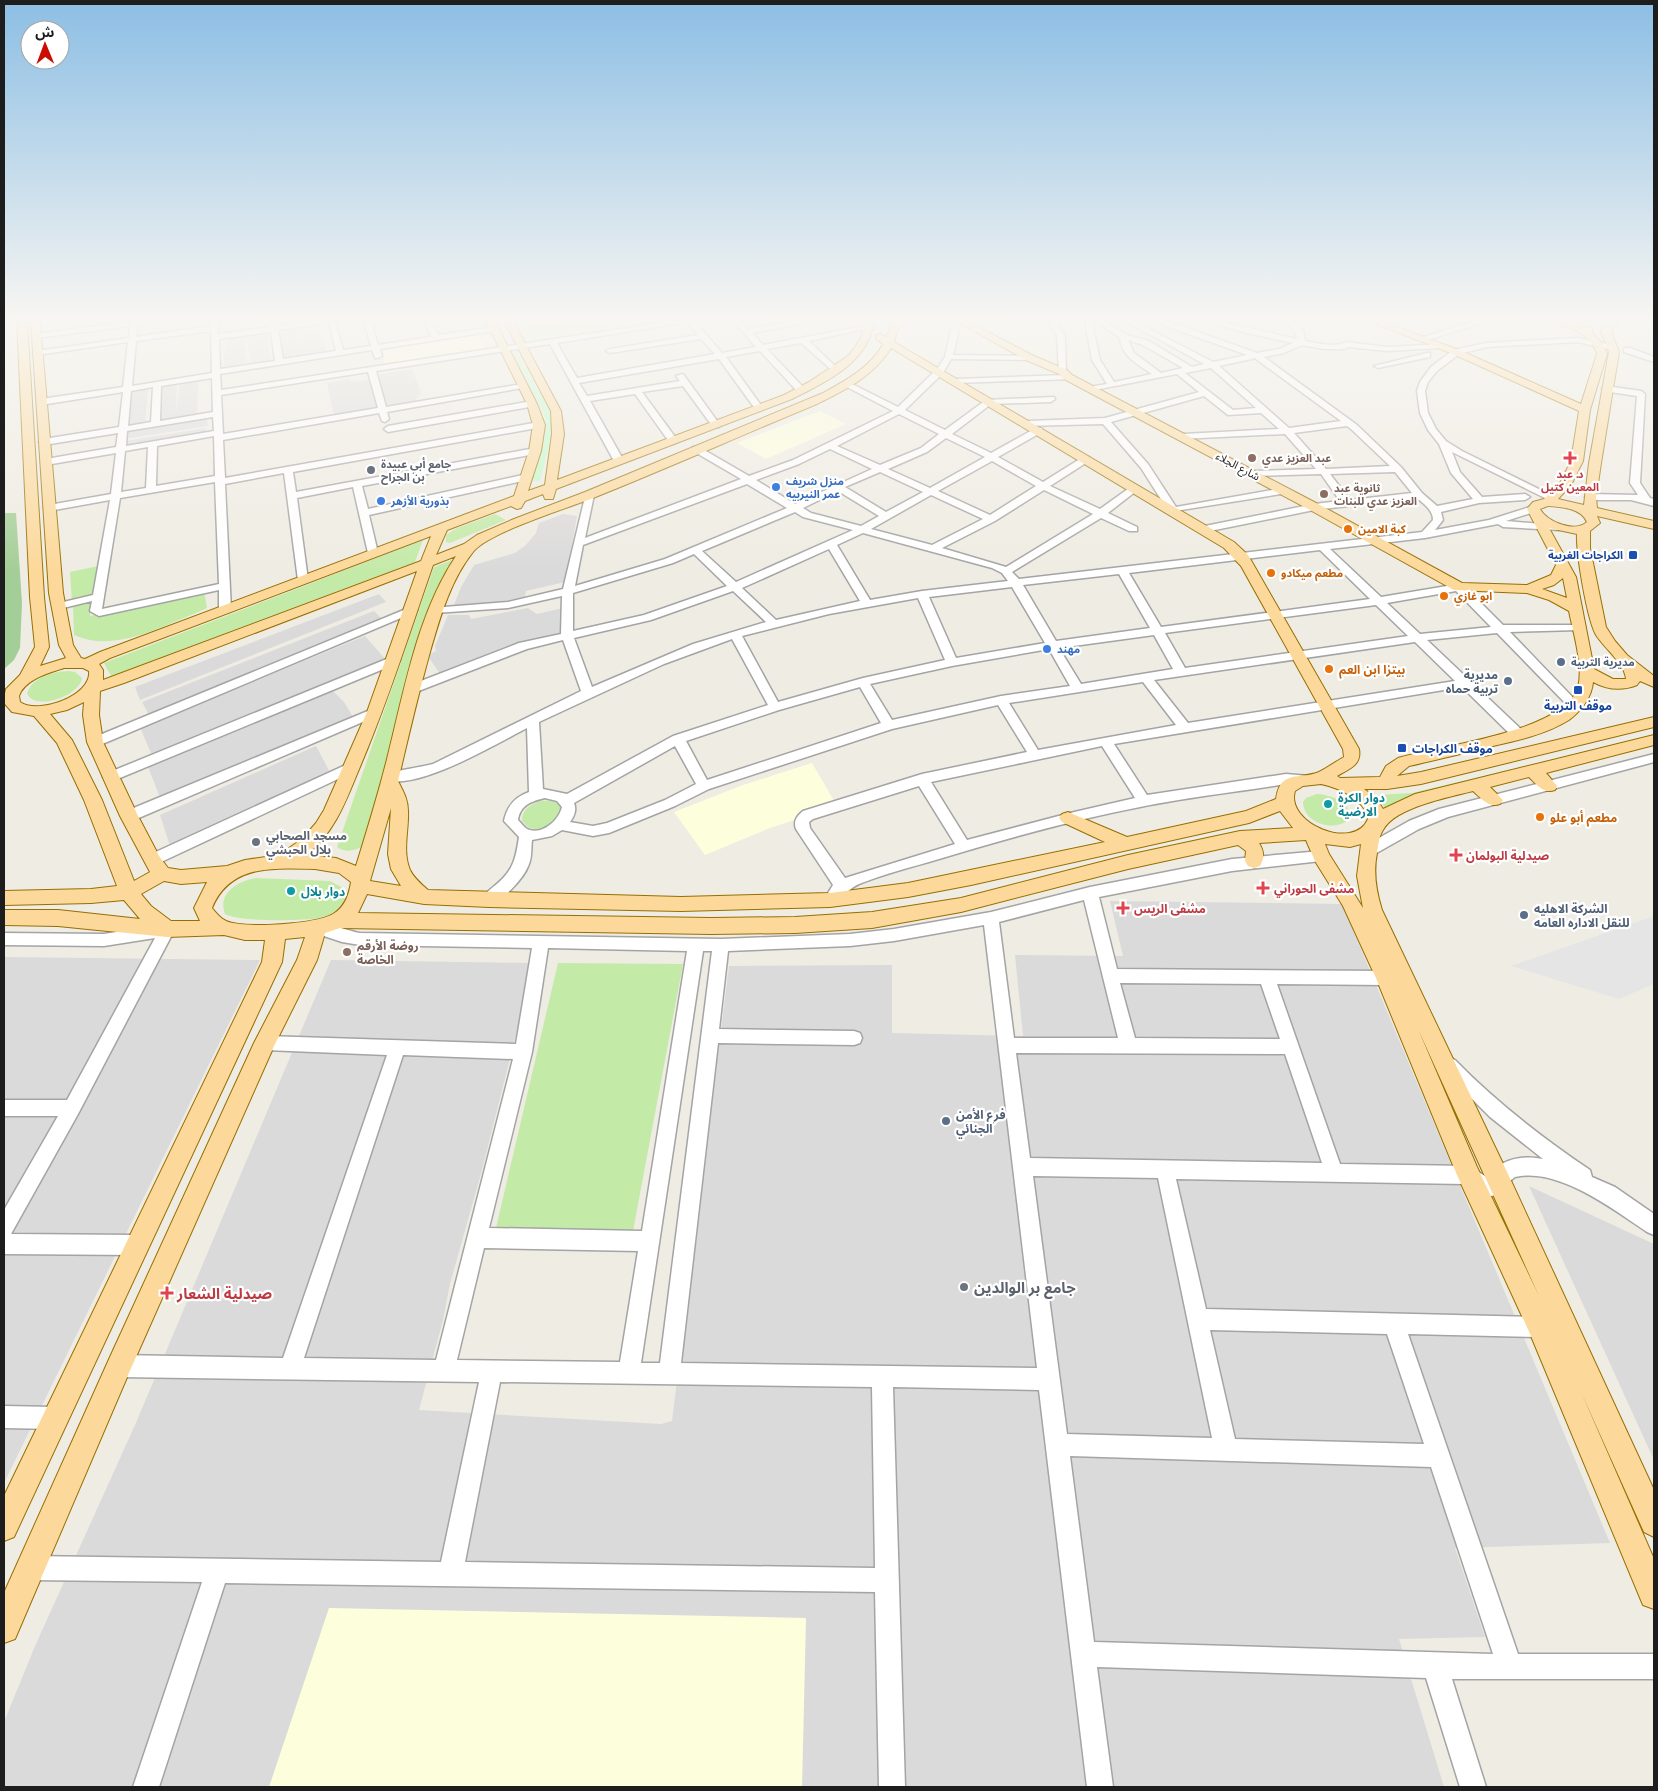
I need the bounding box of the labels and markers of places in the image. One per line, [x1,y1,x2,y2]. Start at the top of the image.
place label: عبد العزيز عدي [1262,451,1332,468]
marker: د. عبد المعين كتيل [1563,451,1577,465]
marker: عبد العزيز عدي [1246,452,1258,464]
place label: جامع أبي عبيدة بن الجراح [381,457,451,485]
marker: جامع أبي عبيدة بن الجراح [365,464,377,476]
place label: د. عبد المعين كتيل [1541,467,1599,494]
place label: منزل شريف عمر النيربيه [786,474,844,501]
marker: منزل شريف عمر النيربيه [770,481,782,493]
place label: ثانوية عبد العزيز عدي للبنات [1334,481,1417,511]
marker: ثانوية عبد العزيز عدي للبنات [1318,488,1330,500]
place label: بذورية الأزهر [390,494,449,508]
marker: بذورية الأزهر [375,495,387,507]
place label: كبة الامين [1358,522,1407,536]
marker: كبة الامين [1342,523,1354,535]
place label: الكراجات الغربية [1548,548,1623,562]
marker: الكراجات الغربية [1627,549,1639,561]
place label: مطعم ميكادو [1281,566,1343,582]
marker: مطعم ميكادو [1265,567,1277,579]
place label: ابو غازي [1454,589,1492,606]
marker: ابو غازي [1438,590,1450,602]
place label: مهند [1057,642,1080,656]
marker: مهند [1041,643,1053,655]
place label: مديرية التربية [1571,655,1635,669]
marker: مديرية التربية [1555,656,1567,668]
place label: بيتزا ابن العم [1339,662,1405,679]
marker: بيتزا ابن العم [1323,663,1335,675]
place label: مديرية تربية حماه [1446,667,1499,696]
marker: مديرية تربية حماه [1502,675,1514,687]
marker: موقف التربية [1572,684,1584,696]
place label: موقف التربية [1544,698,1612,713]
place label: موقف الكراجات [1412,741,1493,756]
marker: موقف الكراجات [1396,742,1408,754]
place label: دوار الكرة الارضية [1338,790,1385,819]
marker: دوار الكرة الارضية [1322,798,1334,810]
place label: مطعم أبو علو [1550,810,1617,827]
marker: مطعم أبو علو [1534,811,1546,823]
place label: مسجد الصحابي بلال الحبشي [266,828,347,859]
marker: مسجد الصحابي بلال الحبشي [250,836,262,848]
place label: صيدلية البولمان [1466,848,1549,863]
marker: صيدلية البولمان [1450,849,1462,861]
marker: مشفى الحوراني [1256,881,1270,895]
place label: مشفى الحوراني [1274,881,1354,898]
place label: دوار بلال [301,884,345,899]
marker: دوار بلال [285,885,297,897]
marker: مشفى الريس [1116,901,1130,915]
place label: مشفى الريس [1134,901,1206,916]
place label: الشركة الاهليه للنقل الاداره العامه [1534,901,1630,930]
marker: الشركة الاهليه للنقل الاداره العامه [1518,909,1530,921]
place label: روضة الأرقم الخاصة [357,938,419,967]
marker: روضة الأرقم الخاصة [341,946,353,958]
place label: فرع الأمن الجنائي [956,1107,1005,1138]
marker: فرع الأمن الجنائي [940,1115,952,1127]
place label: جامع بر الوالدين [974,1278,1076,1299]
marker: جامع بر الوالدين [958,1281,970,1293]
place label: صيدلية الشعار [176,1284,272,1303]
marker: صيدلية الشعار [161,1287,173,1299]

